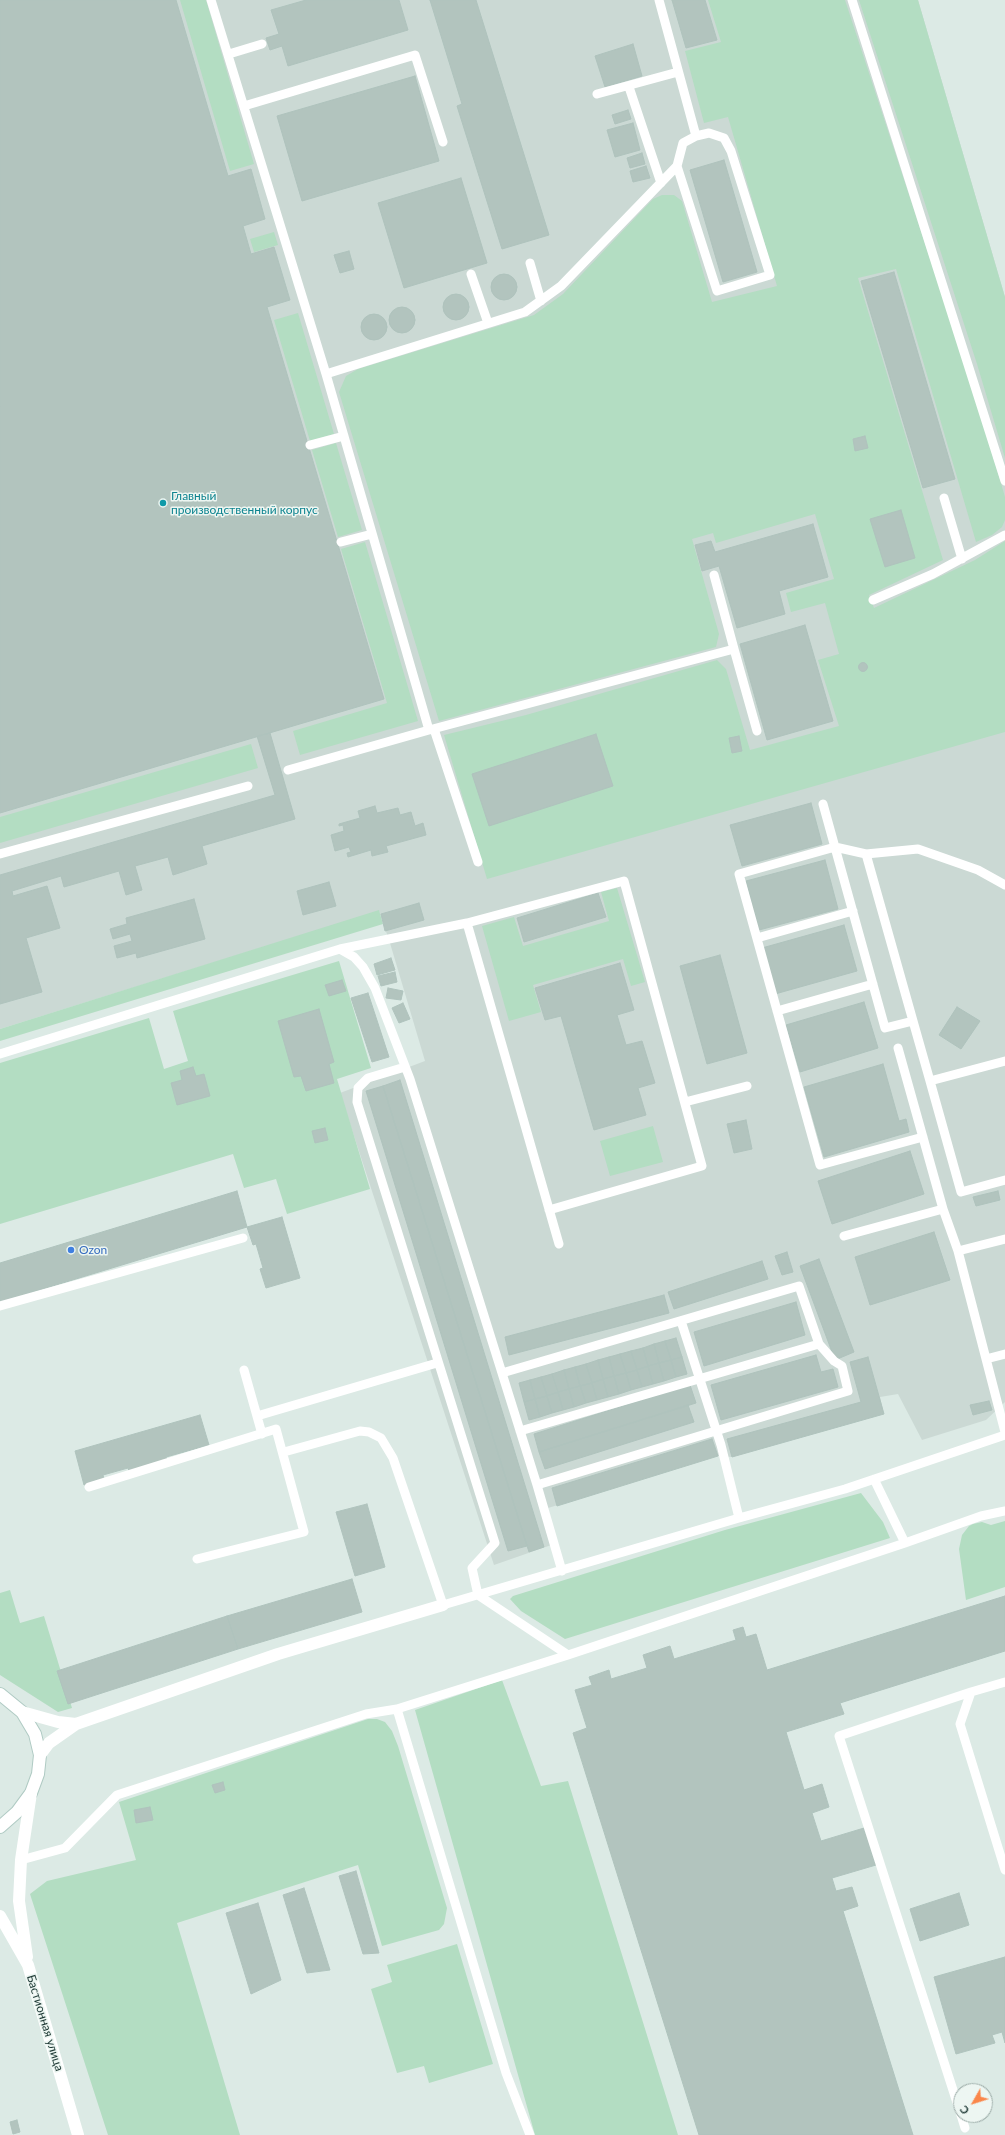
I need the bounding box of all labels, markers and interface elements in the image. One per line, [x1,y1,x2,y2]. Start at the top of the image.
place label: Главный производственный корпус [171,489,318,517]
marker: Главный производственный корпус [158,498,168,508]
place label: Ozon [79,1243,107,1257]
marker: Ozon [66,1245,76,1255]
street label: Бастионная улица [23,1973,67,2073]
north arrow [953,2083,993,2123]
text: С [957,2103,971,2117]

